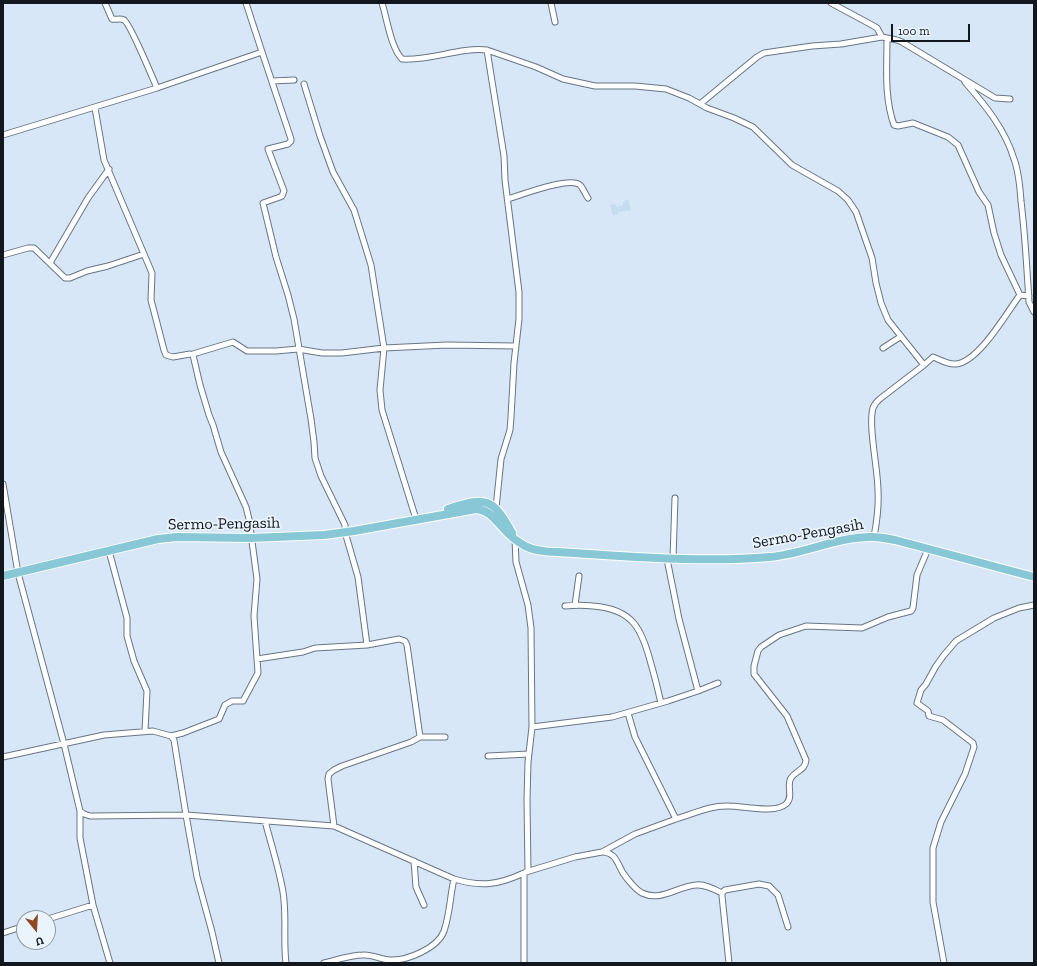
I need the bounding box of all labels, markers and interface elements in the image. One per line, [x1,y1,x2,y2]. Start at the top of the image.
scale bar [893,16,972,42]
text: 100 m [898,24,930,38]
street label: Sermo-Pengasih [168,513,280,535]
street label: Sermo-Pengasih [751,515,865,553]
north arrow [16,910,56,950]
text: U [34,934,45,948]

